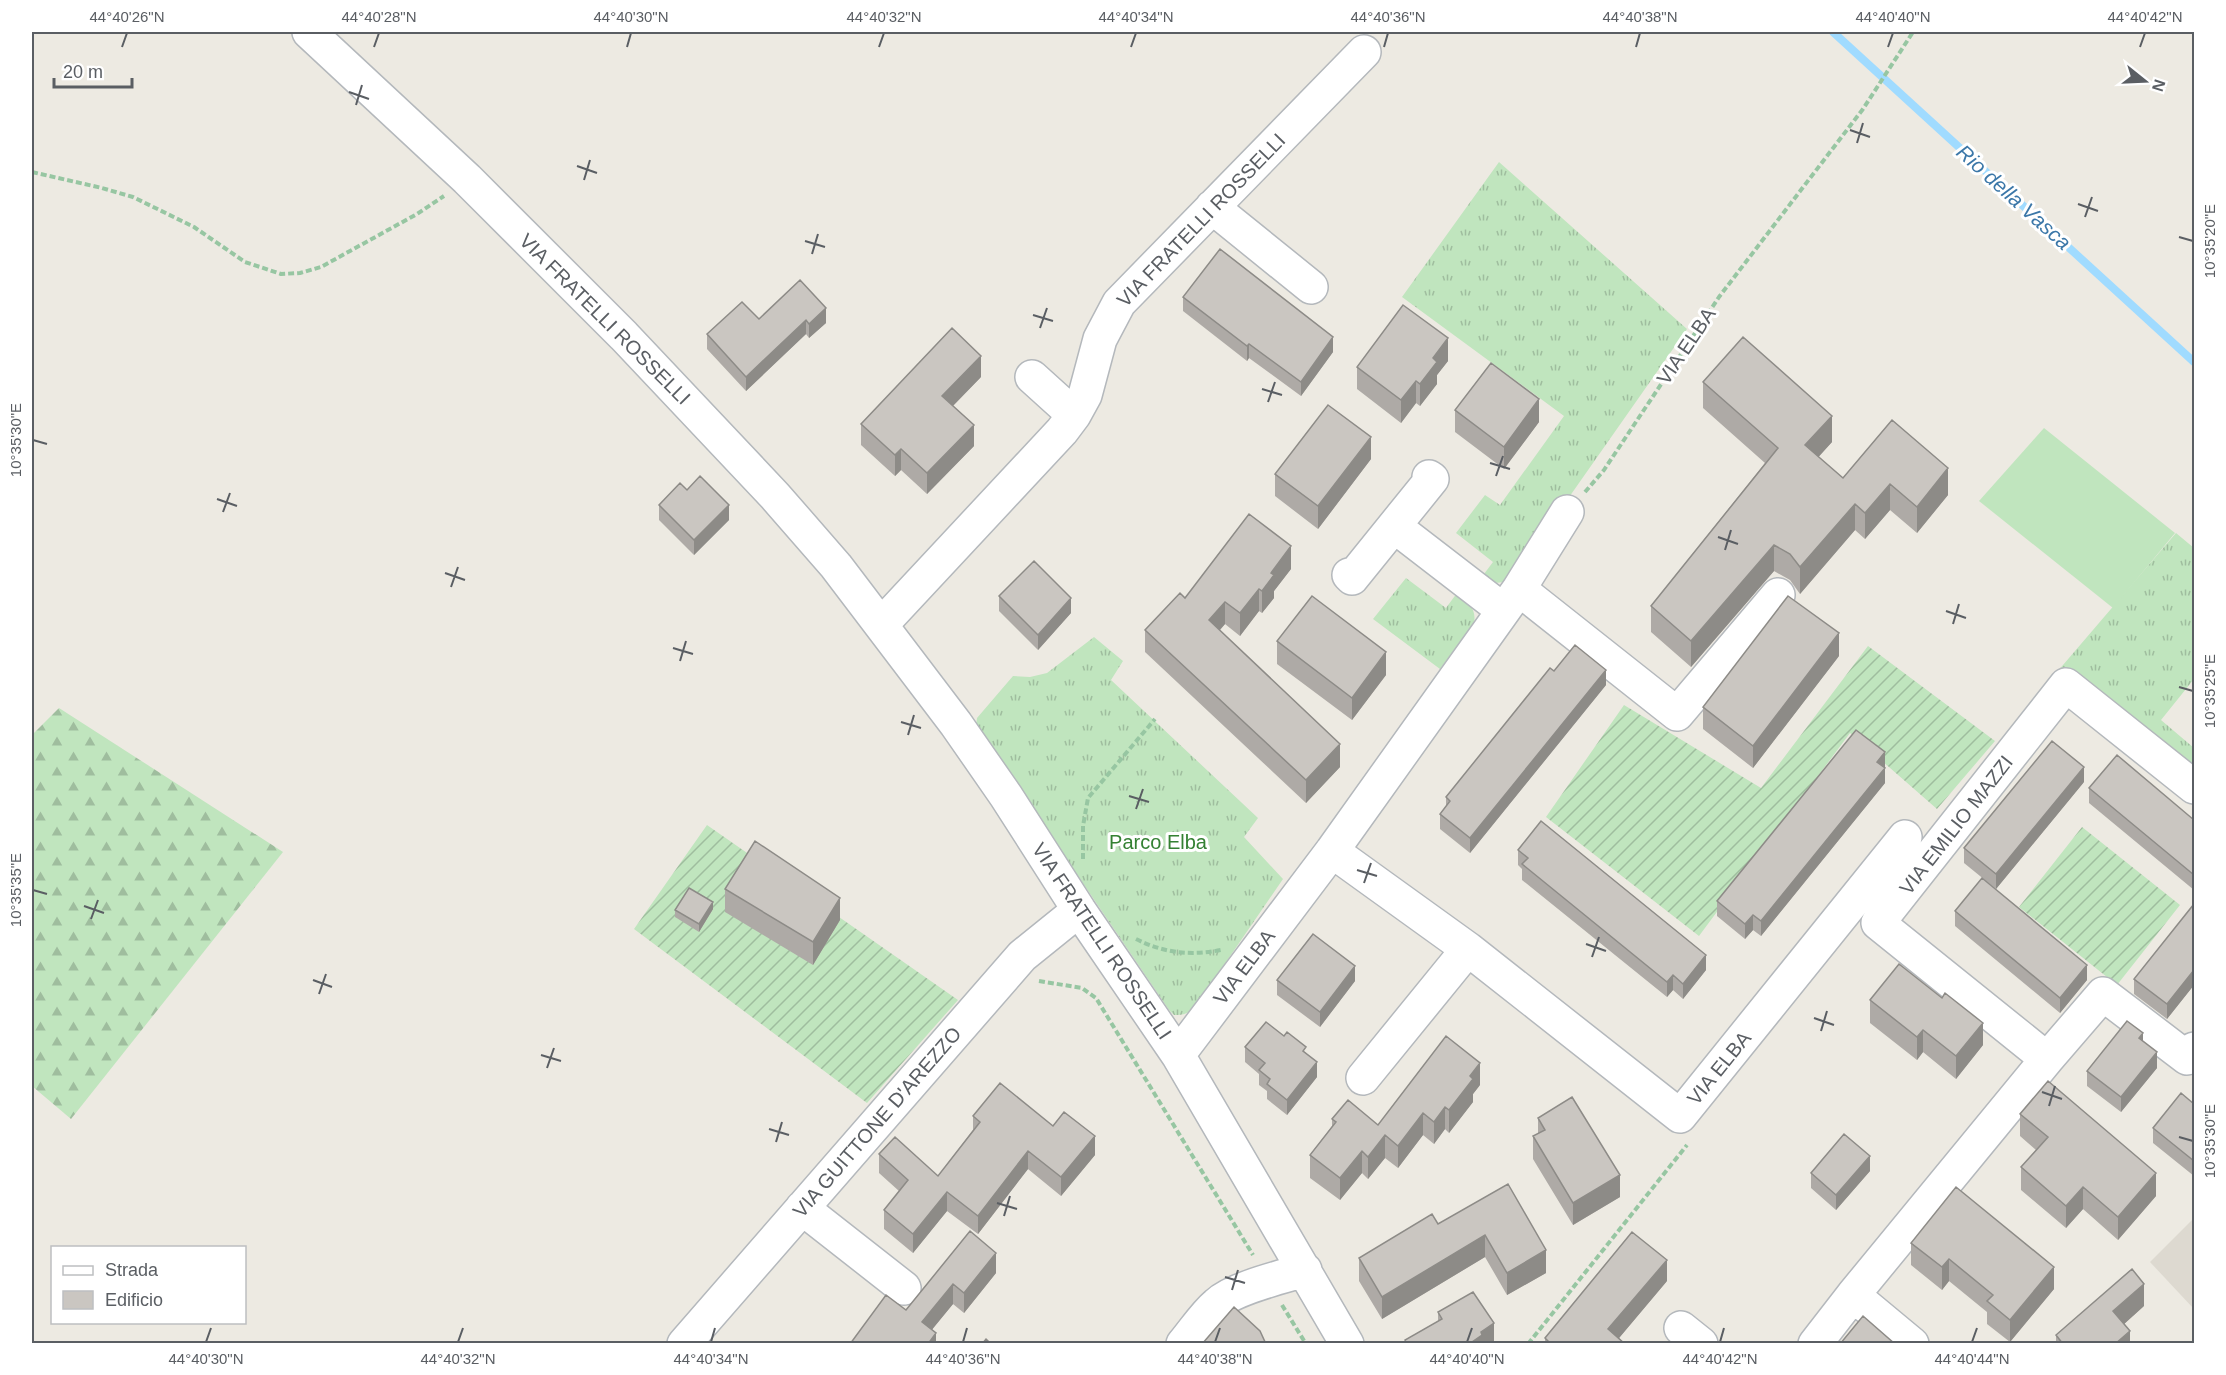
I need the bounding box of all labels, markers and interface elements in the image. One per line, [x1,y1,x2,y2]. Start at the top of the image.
text: 44°40'26"N [89,8,165,25]
text: 44°40'28"N [341,8,417,25]
text: 44°40'30"N [593,8,669,25]
text: 44°40'32"N [846,8,922,25]
text: 44°40'34"N [1098,8,1174,25]
text: 44°40'36"N [1350,8,1426,25]
text: 44°40'38"N [1602,8,1678,25]
text: 44°40'40"N [1855,8,1931,25]
text: 44°40'42"N [2107,8,2183,25]
scale bar [54,51,132,89]
north arrow [2115,51,2175,111]
text: 20 m [63,62,103,82]
text: N [2149,77,2169,94]
street label: VIA FRATELLI ROSSELLI [1113,129,1289,311]
water label: Rio della Vasca [1952,140,2076,254]
text: 10°35'20"E [2201,204,2218,278]
street label: VIA FRATELLI ROSSELLI [515,229,695,409]
street label: VIA ELBA [1652,303,1720,389]
text: 10°35'30"E [7,403,24,477]
text: 10°35'25"E [2201,654,2218,728]
street label: VIA EMILIO MAZZI [1895,751,2017,899]
park label: Parco Elba [1109,831,1208,853]
street label: VIA FRATELLI ROSSELLI [1028,839,1176,1043]
text: 10°35'35"E [7,853,24,927]
street label: VIA ELBA [1209,925,1280,1009]
street label: VIA GUITTONE D'AREZZO [788,1022,966,1222]
street label: VIA ELBA [1683,1026,1756,1109]
text: 10°35'30"E [2201,1104,2218,1178]
legend [51,1246,246,1324]
text: Strada [105,1260,159,1280]
text: Edificio [105,1290,163,1310]
text: 44°40'30"N [168,1350,244,1367]
text: 44°40'32"N [420,1350,496,1367]
text: 44°40'34"N [673,1350,749,1367]
text: 44°40'36"N [925,1350,1001,1367]
text: 44°40'38"N [1177,1350,1253,1367]
text: 44°40'40"N [1429,1350,1505,1367]
text: 44°40'42"N [1682,1350,1758,1367]
text: 44°40'44"N [1934,1350,2010,1367]

